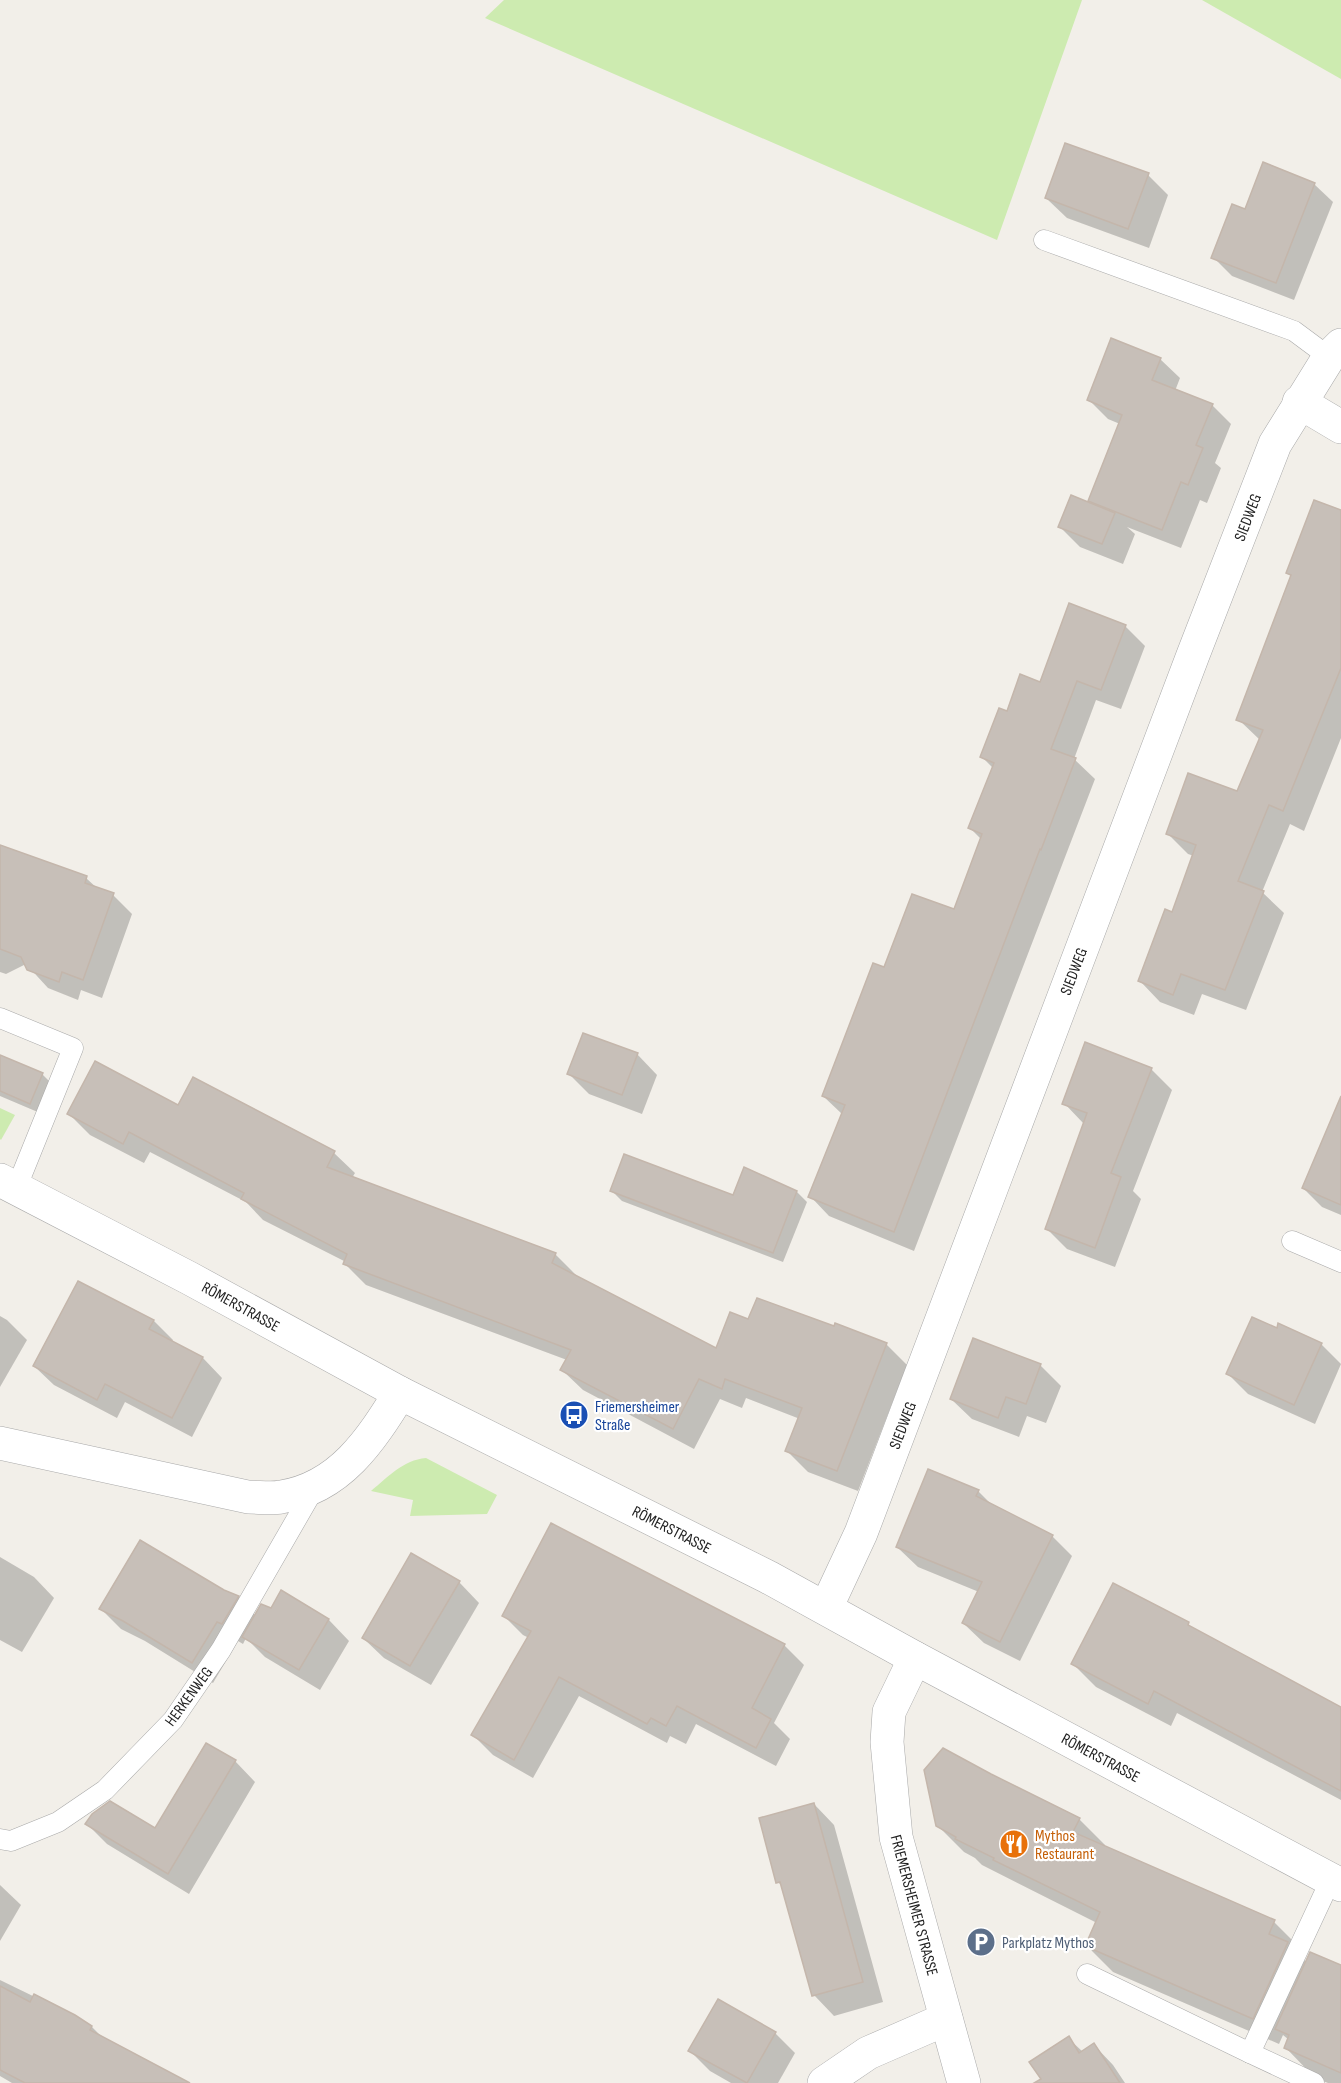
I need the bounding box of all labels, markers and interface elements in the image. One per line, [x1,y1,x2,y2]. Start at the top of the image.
street label: SIEDWEG [1231,491,1266,544]
street label: SIEDWEG [1057,945,1092,998]
street label: RÖMERSTRASSE [198,1278,283,1336]
place label: Friemersheimer Straße [595,1398,680,1435]
bus stop icon: Friemersheimer Straße [558,1399,590,1431]
street label: SIEDWEG [886,1399,921,1452]
street label: RÖMERSTRASSE [629,1502,714,1558]
street label: HERKENWEG [161,1663,217,1730]
street label: RÖMERSTRASSE [1058,1730,1143,1787]
place label: Mythos Restaurant [1035,1827,1094,1864]
restaurant icon: Mythos Restaurant [998,1828,1030,1860]
street label: FRIEMERSHEIMER STRASSE [886,1833,942,1978]
parking icon: Parkplatz Mythos [965,1926,997,1958]
place label: Parkplatz Mythos [1002,1934,1095,1953]

